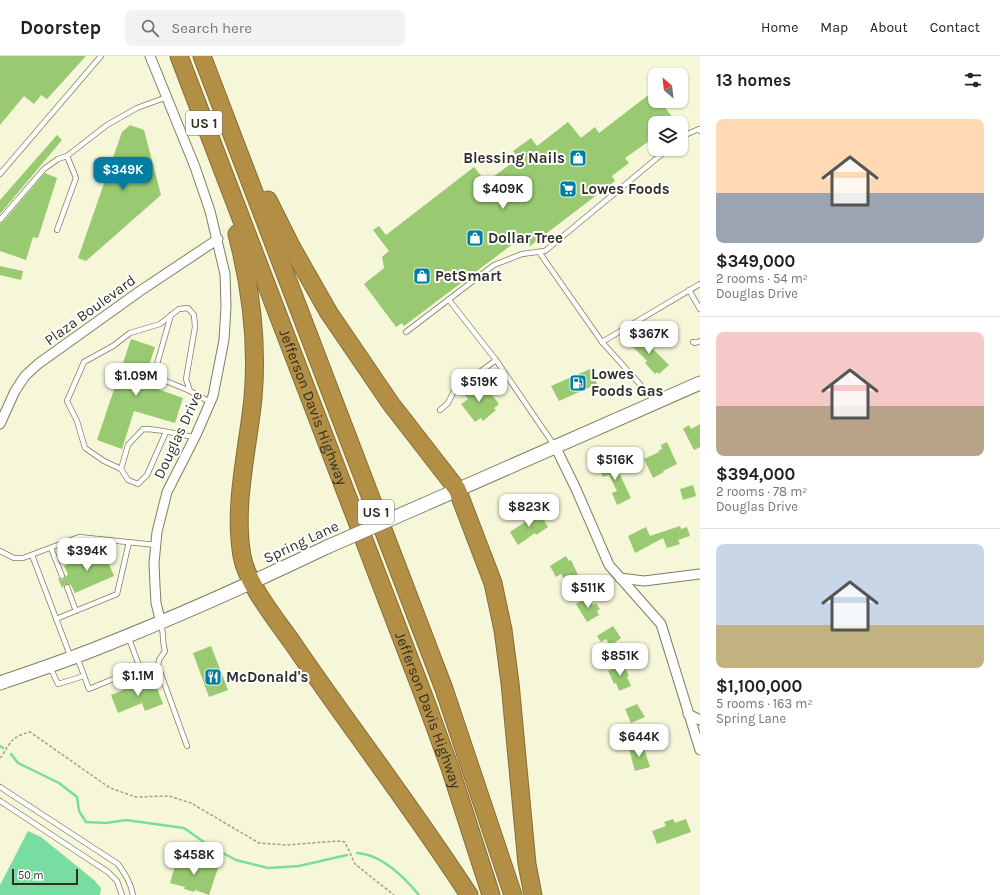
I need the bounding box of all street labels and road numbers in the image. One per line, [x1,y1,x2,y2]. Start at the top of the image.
road number: US 1 [186,111,222,135]
street label: Plaza Boulevard [41,271,139,349]
street label: Jefferson Davis Highway [275,327,351,488]
street label: Douglas Drive [150,388,206,482]
road number: US 1 [358,500,394,524]
street label: Spring Lane [261,517,341,567]
street label: Jefferson Davis Highway [391,629,465,791]

